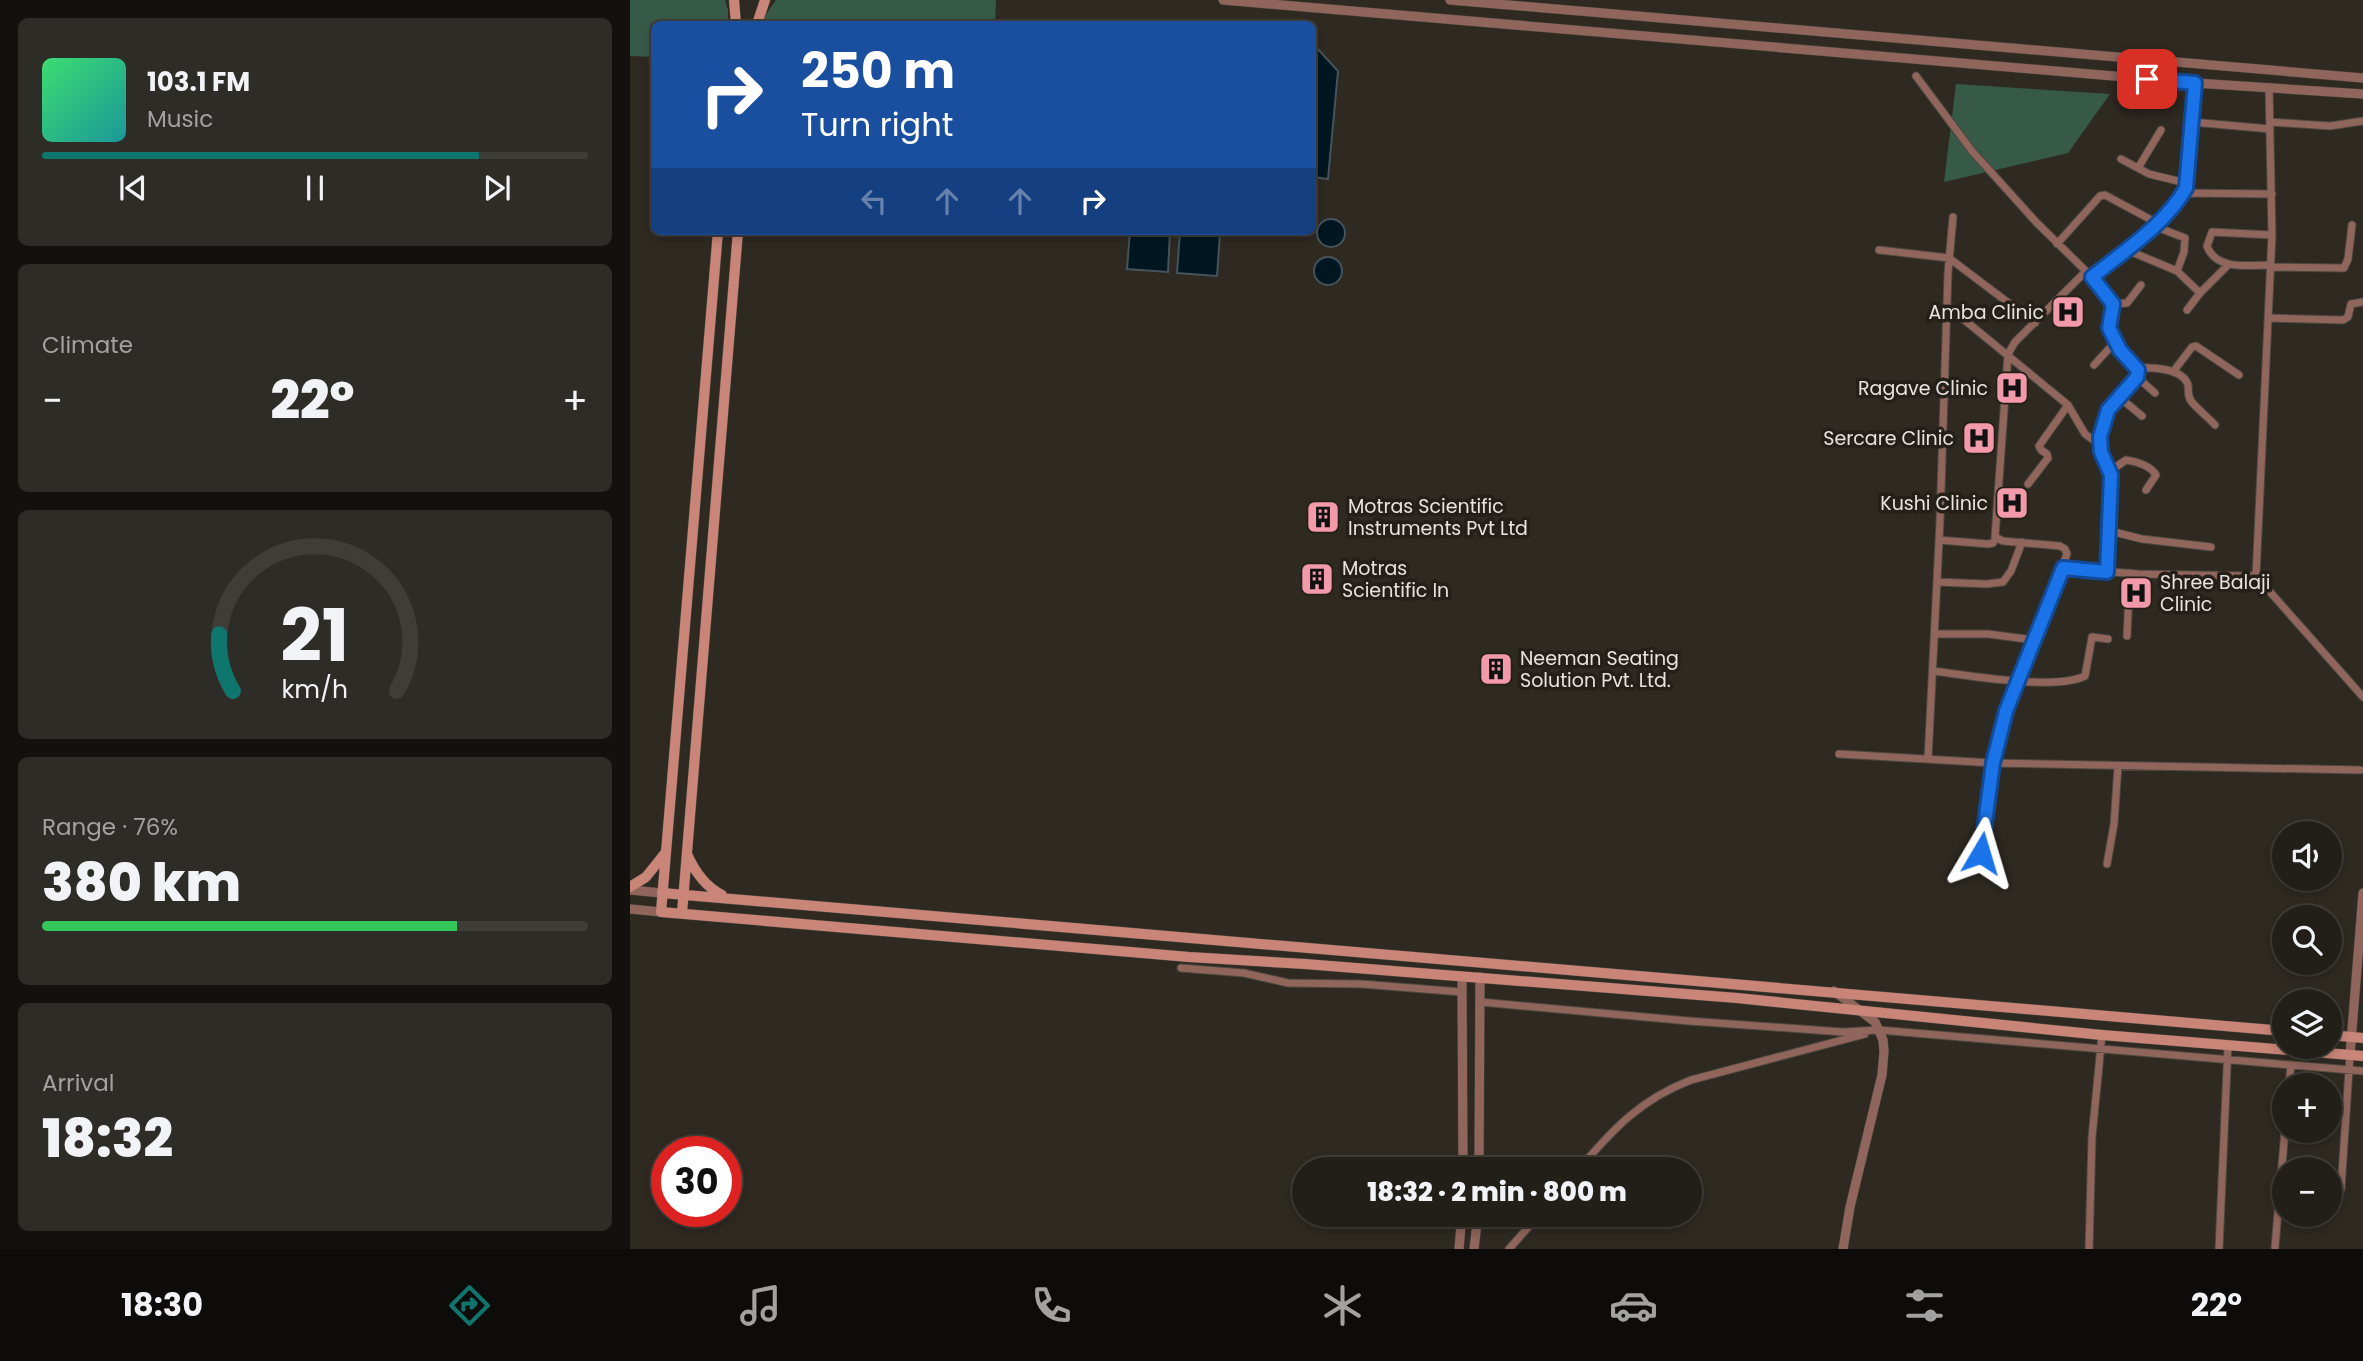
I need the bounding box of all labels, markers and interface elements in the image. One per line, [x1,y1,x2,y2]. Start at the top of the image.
text: 250 m [801,37,955,105]
icon: right [686,49,777,140]
pin [2117,49,2177,109]
icon: arrive [2128,60,2166,98]
text: 103.1 FM [147,64,250,100]
text: Turn right [801,102,953,147]
text: Music [147,103,213,135]
icon: previous [114,169,152,207]
icon: pause [296,169,334,207]
icon: next [478,169,516,207]
icon: left [855,182,893,220]
icon: ahead [928,182,966,220]
icon: ahead [1001,182,1039,220]
icon: right [1074,182,1112,220]
hospital icon: Amba Clinic [2049,293,2087,331]
place label: Amba Clinic [1928,299,2044,326]
text: Climate [42,329,133,361]
text: 22° [270,364,355,437]
hospital icon: Ragave Clinic [1993,369,2031,407]
text: − [42,374,63,427]
text: + [562,374,588,427]
place label: Ragave Clinic [1858,375,1988,402]
hospital icon: Sercare Clinic [1960,419,1998,457]
place label: Sercare Clinic [1823,425,1954,452]
hospital icon: Kushi Clinic [1993,484,2031,522]
place label: Kushi Clinic [1880,490,1988,517]
place label: Motras Scientific Instruments Pvt Ltd [1348,493,1528,542]
building icon: Motras Scientific Instruments Pvt Ltd [1304,498,1342,536]
place label: Motras Scientific In [1342,555,1449,604]
building icon: Motras Scientific In [1298,560,1336,598]
place label: Shree Balaji Clinic [2160,569,2270,618]
hospital icon: Shree Balaji Clinic [2117,574,2155,612]
text: 21 [281,585,349,686]
place label: Neeman Seating Solution Pvt. Ltd. [1520,645,1679,694]
building icon: Neeman Seating Solution Pvt. Ltd. [1477,650,1515,688]
text: km/h [282,671,348,706]
text: Range · 76% [42,811,178,843]
position arrow [1944,816,2018,890]
map controls [2272,821,2342,1227]
button: sound [2272,821,2342,891]
text: 380 km [42,846,241,919]
button: search [2272,905,2342,975]
button: layers [2272,989,2342,1059]
text: Arrival [42,1067,114,1099]
button: + [2272,1073,2342,1143]
text: 18:32 [42,1102,173,1175]
speed limit sign: 30 [651,1136,742,1227]
button: − [2272,1157,2342,1227]
text: 18:32 · 2 min · 800 m [1367,1174,1627,1210]
icon: directions [445,1281,494,1330]
icon: music [736,1281,785,1330]
icon: phone [1027,1281,1076,1330]
icon: climate [1318,1281,1367,1330]
icon: car [1609,1281,1658,1330]
icon: filters [1900,1281,1949,1330]
text: 18:30 [121,1282,203,1327]
text: 22° [2191,1282,2242,1327]

